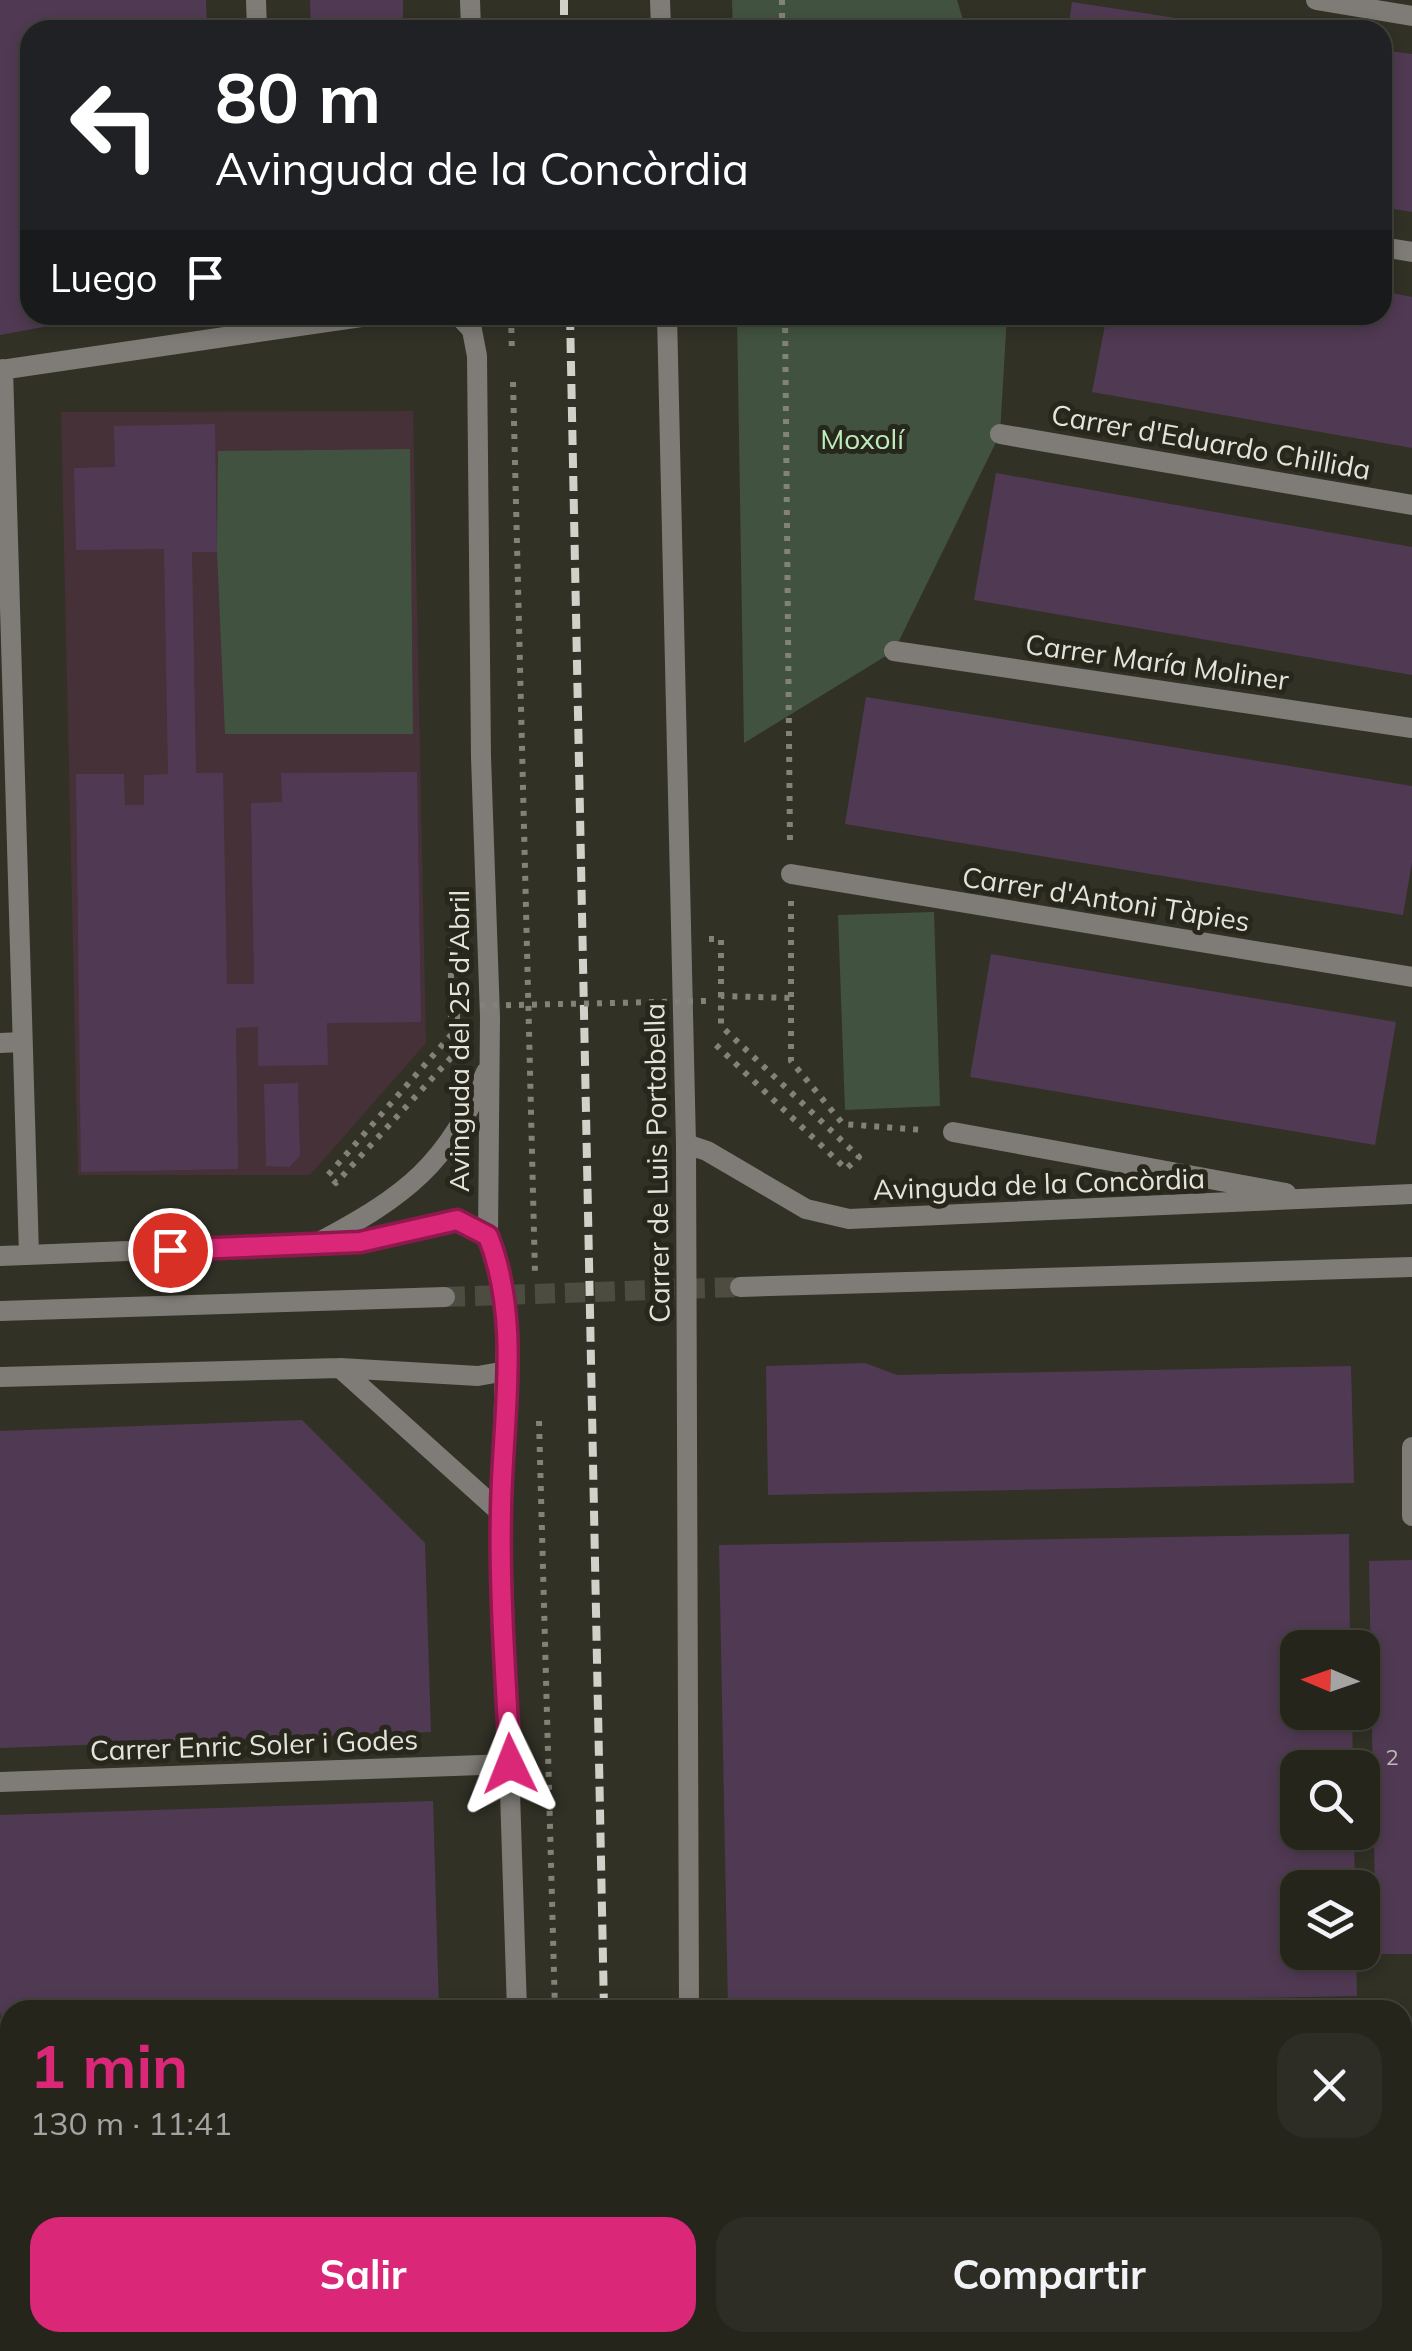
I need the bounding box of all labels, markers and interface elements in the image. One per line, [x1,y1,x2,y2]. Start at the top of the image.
text: 80 m [215,53,381,141]
icon: left [50,60,180,190]
text: Avinguda de la Concòrdia [215,140,749,196]
icon: arrive [178,250,233,305]
text: Luego [50,254,158,302]
street label: Carrer d'Eduardo Chillida [1049,396,1373,487]
park label: Moxolí [820,421,905,456]
street label: Carrer María Moliner [1023,626,1292,697]
street label: Carrer d'Antoni Tàpies [960,858,1252,939]
street label: Avinguda del 25 d'Abril [441,890,476,1192]
street label: Carrer de Luis Portabella [636,1003,677,1323]
street label: Avinguda de la Concòrdia [872,1160,1206,1207]
pin [128,1208,213,1293]
icon: arrive [143,1223,198,1278]
north arrow [1280,1630,1380,1730]
map controls [1280,1630,1380,1970]
position arrow [458,1712,562,1816]
street label: Carrer Enric Soler i Godes [89,1721,419,1768]
house number: 2 [1385,1743,1399,1771]
button: search [1280,1750,1380,1850]
button: layers [1280,1870,1380,1970]
text: 1 min [30,2028,188,2103]
button: close [1277,2033,1382,2138]
text: 130 m · 11:41 [30,2103,232,2143]
button: Salir [30,2217,696,2332]
button: Compartir [716,2217,1382,2332]

